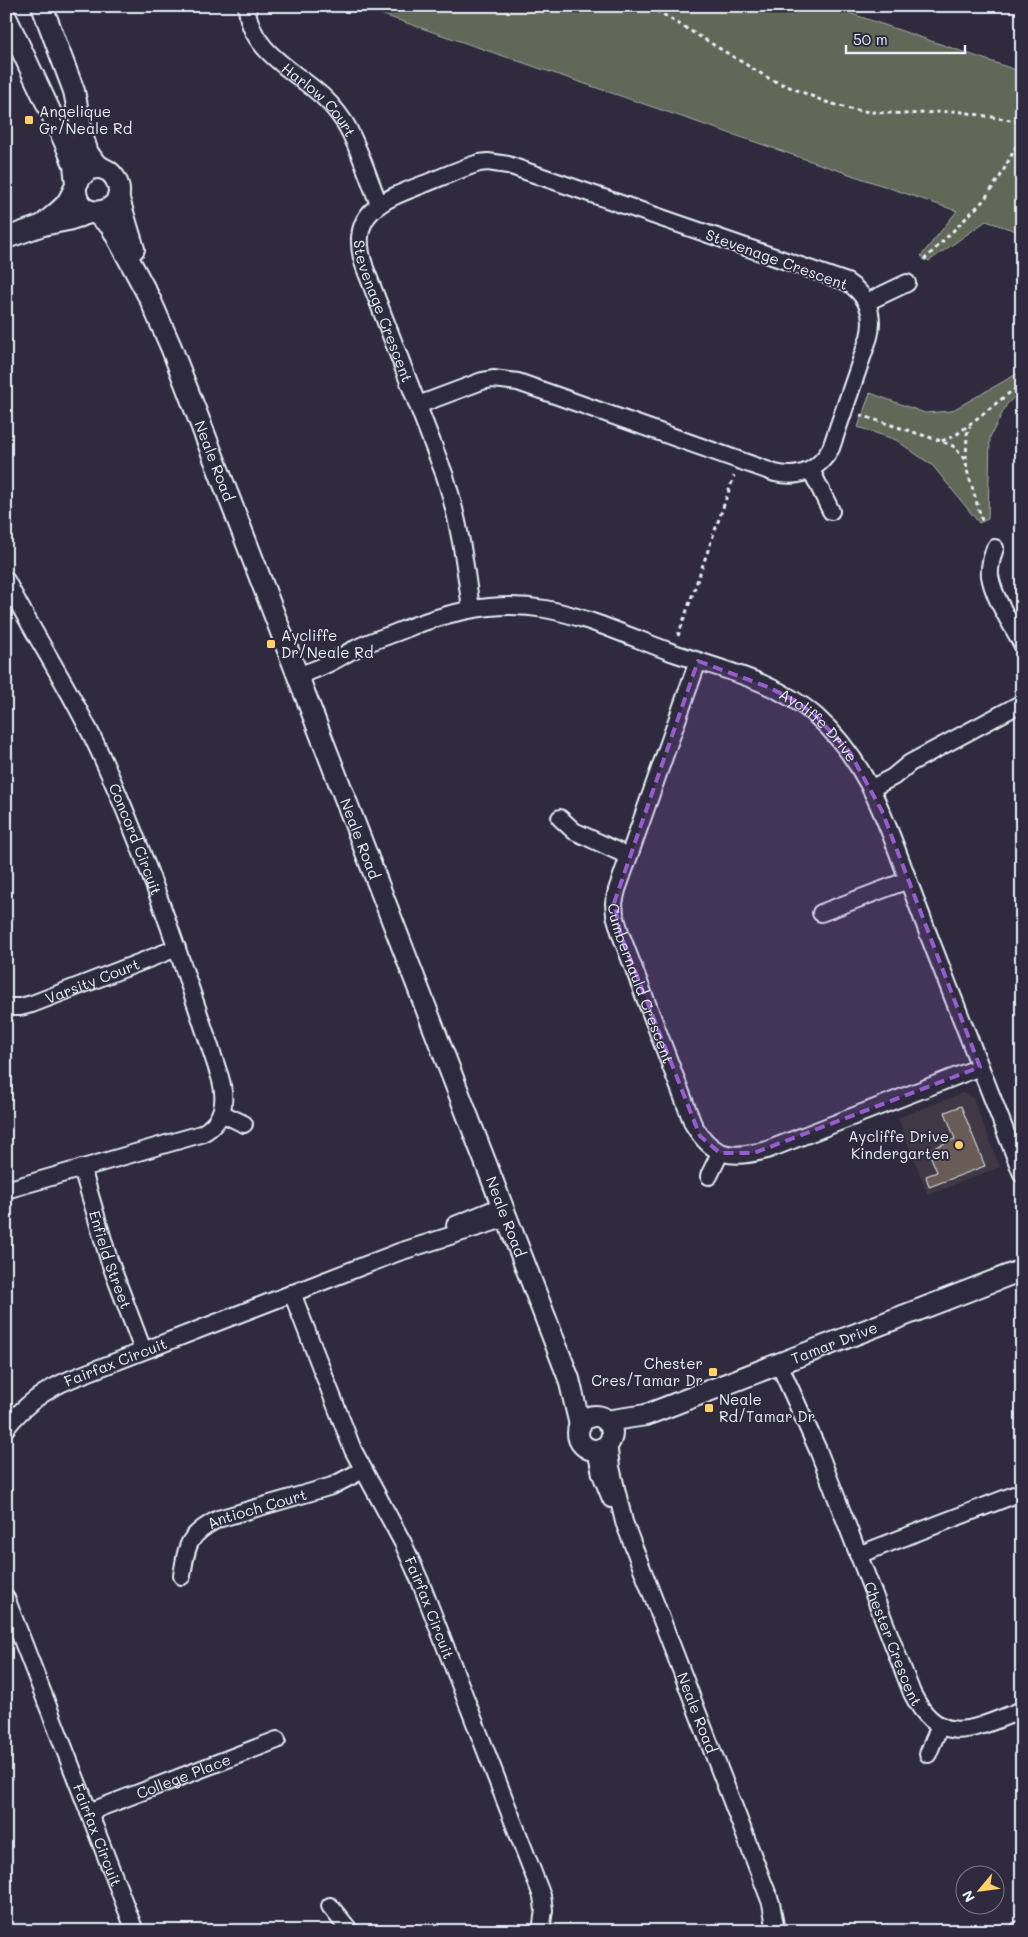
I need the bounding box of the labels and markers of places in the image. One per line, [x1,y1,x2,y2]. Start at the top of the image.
place label: Angelique Gr/Neale Rd [39,101,132,138]
marker: Angelique Gr/Neale Rd [23,114,35,126]
place label: Aycliffe Dr/Neale Rd [281,625,373,662]
marker: Aycliffe Dr/Neale Rd [265,638,277,650]
place label: Aycliffe Drive Kindergarten [848,1126,949,1163]
marker: Aycliffe Drive Kindergarten [953,1139,965,1151]
place label: Chester Cres/Tamar Dr [591,1353,703,1390]
marker: Chester Cres/Tamar Dr [707,1366,719,1378]
place label: Neale Rd/Tamar Dr [719,1389,815,1426]
marker: Neale Rd/Tamar Dr [703,1402,715,1414]

